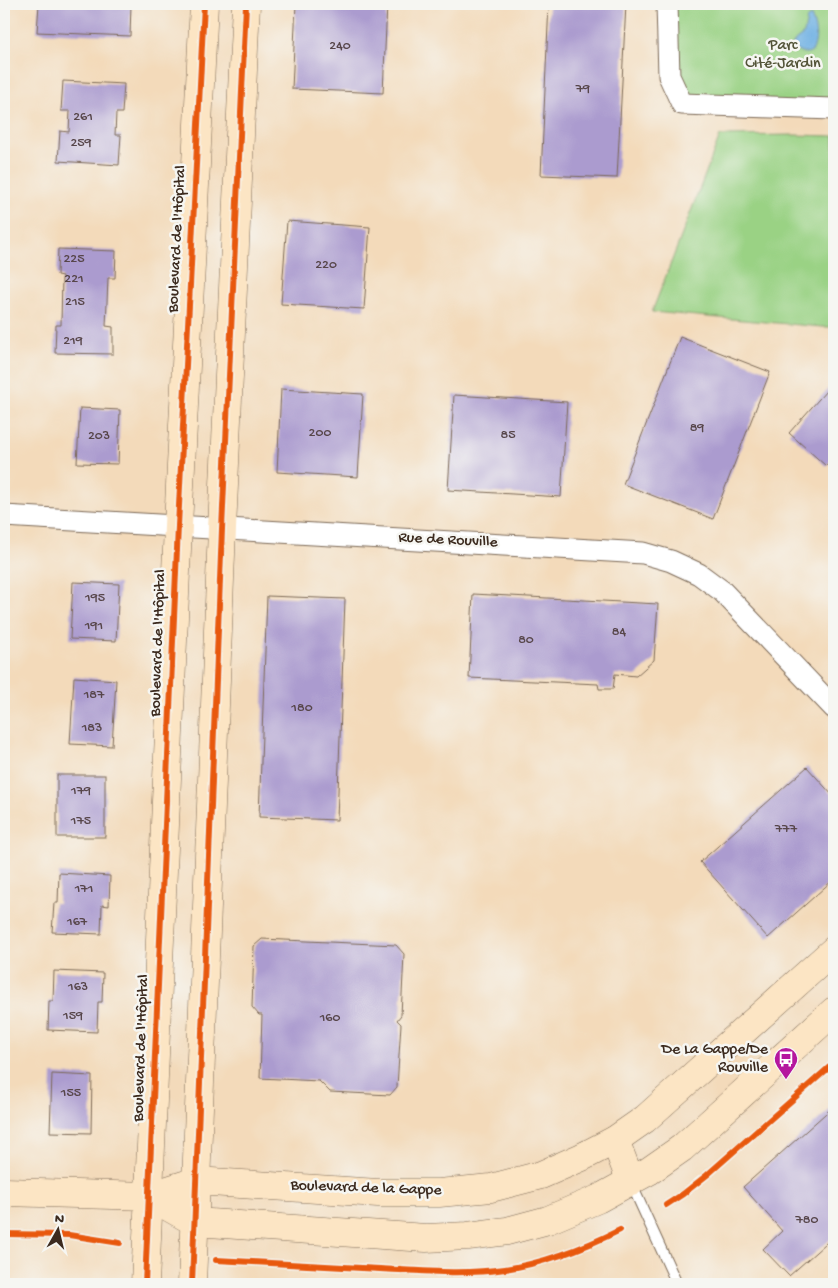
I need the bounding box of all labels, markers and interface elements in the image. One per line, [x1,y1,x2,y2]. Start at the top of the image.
park label: Parc Cité-Jardin [745,37,821,74]
house number: 240 [329,38,351,55]
house number: 79 [575,81,590,98]
house number: 261 [73,109,93,126]
house number: 259 [70,135,92,152]
street label: Boulevard de l'Hôpital [165,165,191,314]
house number: 225 [63,251,85,268]
house number: 220 [315,257,337,274]
house number: 221 [64,271,84,288]
house number: 215 [65,294,85,311]
house number: 219 [63,333,83,350]
house number: 89 [690,420,704,437]
house number: 200 [309,425,331,442]
house number: 85 [500,427,516,444]
house number: 203 [88,428,110,445]
street label: Rue de Rouville [398,529,499,553]
street label: Boulevard de l'Hôpital [147,569,171,718]
house number: 195 [84,590,105,607]
house number: 191 [84,618,103,635]
house number: 84 [612,624,627,641]
house number: 80 [518,632,534,649]
house number: 187 [83,687,105,704]
house number: 180 [290,700,313,717]
house number: 183 [81,720,102,737]
house number: 179 [70,783,91,800]
house number: 175 [70,813,91,830]
house number: 777 [774,821,798,838]
house number: 171 [74,881,93,898]
house number: 167 [66,914,88,931]
street label: Boulevard de l'Hôpital [130,974,154,1123]
house number: 163 [67,979,88,996]
house number: 159 [62,1008,83,1025]
house number: 160 [319,1010,340,1027]
place label: De La Gappe/De Rouville [660,1041,769,1078]
bus stop icon: De La Gappe/De Rouville [773,1046,799,1080]
house number: 155 [60,1085,81,1102]
street label: Boulevard de la Gappe [289,1177,443,1201]
north arrow [32,1206,82,1256]
text: N [54,1211,65,1229]
house number: 780 [795,1212,818,1229]

